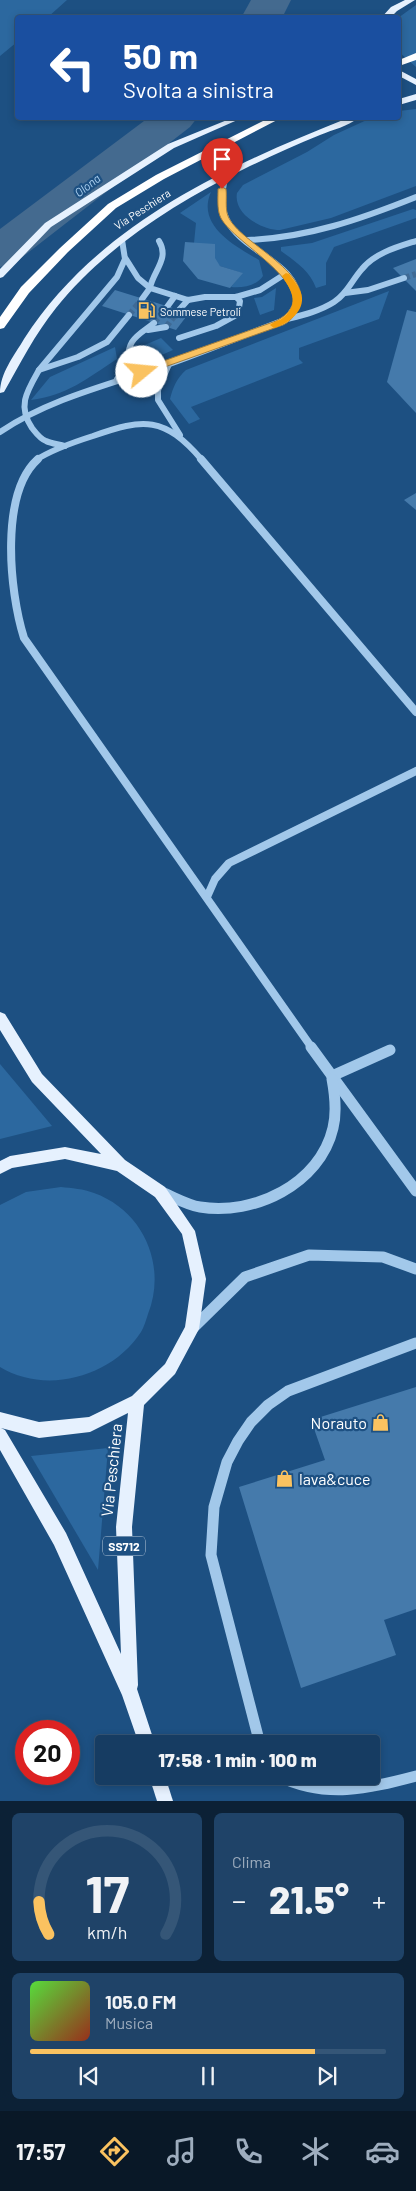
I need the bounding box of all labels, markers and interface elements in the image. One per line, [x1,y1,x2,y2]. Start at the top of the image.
text: 50 m [123,34,198,76]
icon: left [40,35,105,100]
text: Svolta a sinistra [123,76,274,102]
pin [201,138,243,189]
icon: arrive [208,145,236,173]
water label: Olona [71,171,103,199]
street label: Via Peschiera [111,186,173,232]
fuel station icon: Sommese Petroli [136,301,156,321]
place label: Sommese Petroli [160,305,241,318]
position arrow [115,345,167,397]
shop icon: Norauto [371,1412,391,1432]
place label: Norauto [311,1413,367,1432]
street label: Via Peschiera [97,1422,125,1518]
shop icon: lava&cuce [275,1468,295,1488]
place label: lava&cuce [299,1469,371,1488]
road number: SS712 [103,1536,145,1555]
speed limit sign: 20 [15,1720,80,1785]
text: 17:58 · 1 min · 100 m [158,1748,317,1771]
text: Clima [232,1852,271,1871]
text: 17 [85,1861,129,1923]
text: 21.5° [269,1876,349,1922]
text: − [232,1883,246,1917]
text: + [372,1883,386,1917]
text: km/h [87,1921,127,1943]
text: 105.0 FM [105,1990,176,2013]
text: Musica [105,2013,153,2032]
icon: previous [75,2062,103,2090]
icon: pause [194,2062,222,2090]
icon: next [313,2062,341,2090]
icon: directions [97,2134,132,2169]
icon: music [164,2134,199,2169]
icon: phone [231,2134,266,2169]
icon: climate [298,2134,333,2169]
icon: car [365,2134,400,2169]
text: 17:57 [16,2138,65,2164]

